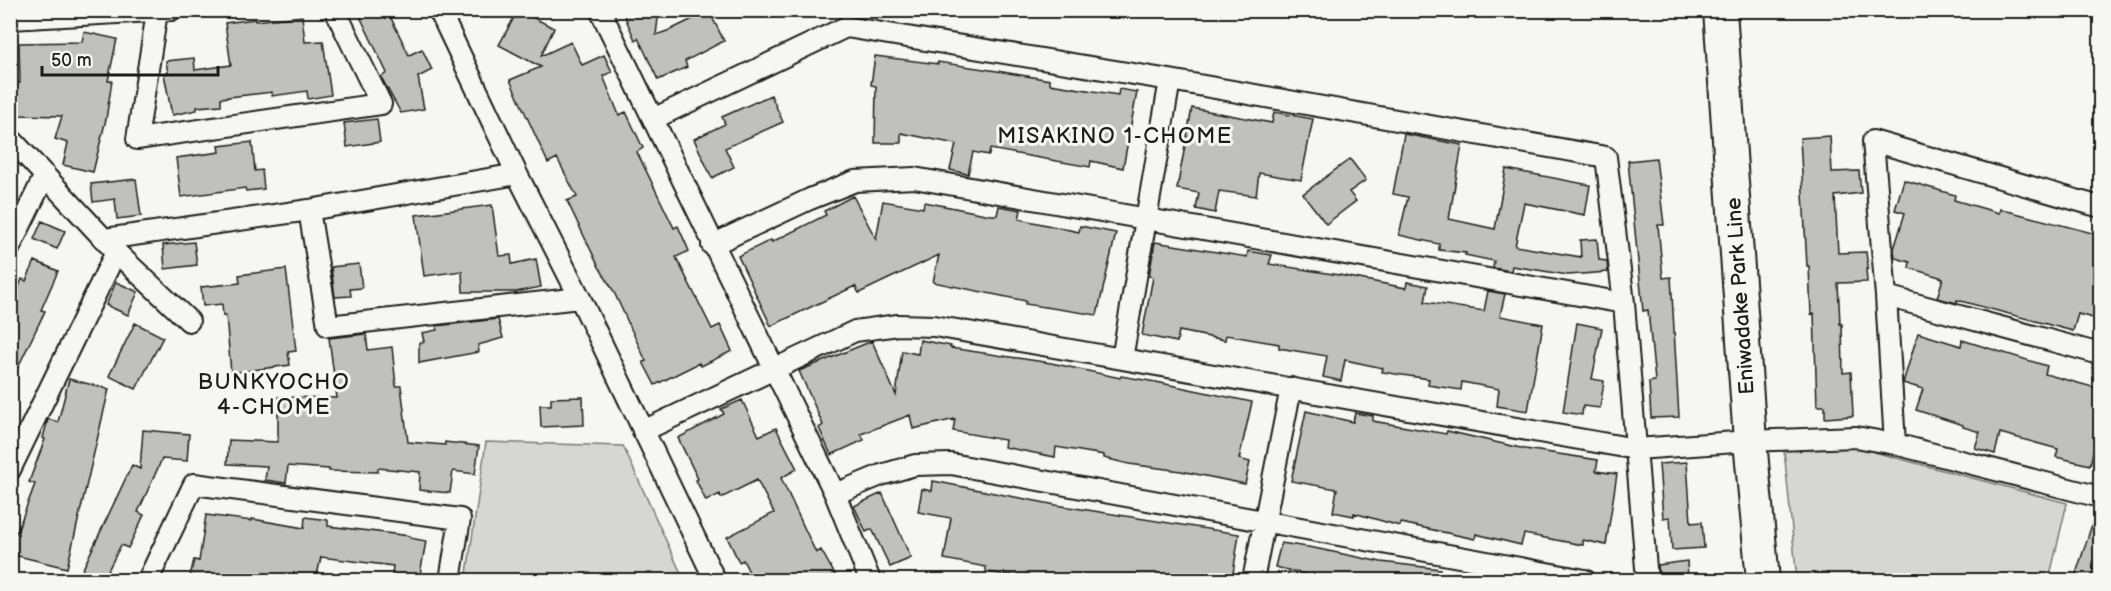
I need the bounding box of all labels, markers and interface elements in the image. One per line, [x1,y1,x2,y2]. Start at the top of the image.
scale bar [42,39,218,77]
text: 50 m [51,50,92,71]
district label: MISAKINO 1-CHOME [997,123,1233,150]
street label: Eniwadake Park Line [1721,197,1760,395]
district label: BUNKYOCHO 4-CHOME [198,369,350,421]

